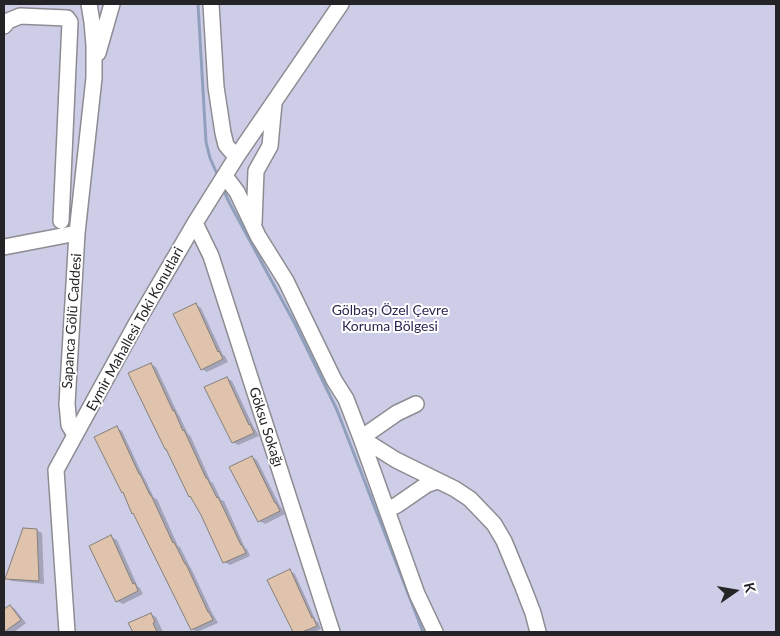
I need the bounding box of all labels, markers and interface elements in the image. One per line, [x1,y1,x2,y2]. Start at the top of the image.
street label: Eymir Mahallesi Toki Konutlari [83,244,187,414]
street label: Sapanca Gölü Caddesi [59,253,85,389]
park label: Gölbaşı Özel Çevre Koruma Bölgesi [332,302,448,334]
street label: Göksu Sokağı [245,385,287,469]
north arrow [710,566,760,616]
text: K [741,581,759,594]

